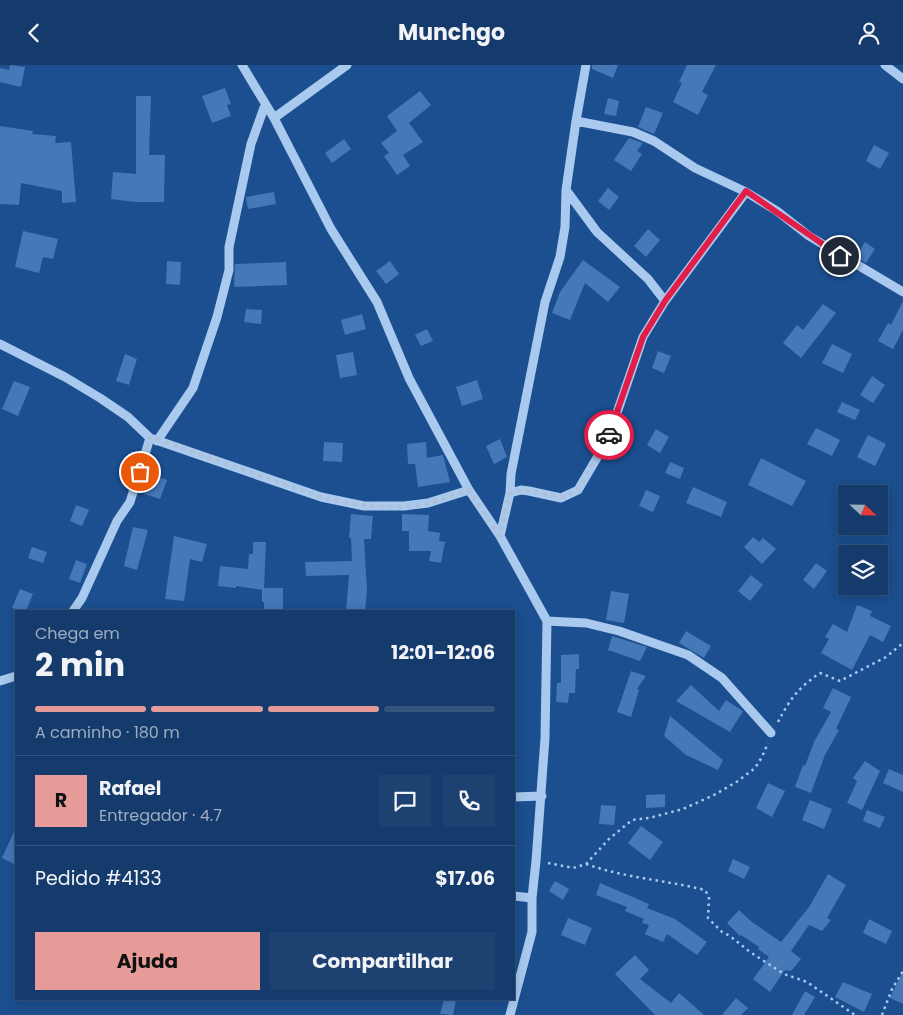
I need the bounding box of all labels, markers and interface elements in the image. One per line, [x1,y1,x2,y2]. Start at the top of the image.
text: Munchgo [398,17,505,48]
icon: back [20,19,48,47]
icon: person [855,19,883,47]
pin [819,235,861,277]
icon: home [826,242,854,270]
courier [584,410,634,460]
icon: car [595,421,623,449]
pin [119,451,161,493]
icon: bag [126,458,154,486]
north arrow [838,485,888,535]
map controls [838,485,888,595]
button: layers [838,545,888,595]
text: Chega em [35,622,120,645]
text: 12:01–12:06 [391,639,495,666]
text: 2 min [35,642,125,687]
text: A caminho · 180 m [35,721,180,744]
text: Rafael [99,775,161,802]
button: chat [379,775,431,827]
button: phone [443,775,495,827]
text: R [55,787,67,814]
text: Entregador · 4.7 [99,804,222,827]
text: Pedido #4133 [35,865,162,892]
text: $17.06 [435,865,495,892]
button: Ajuda [35,932,260,990]
button: Compartilhar [270,932,495,990]

